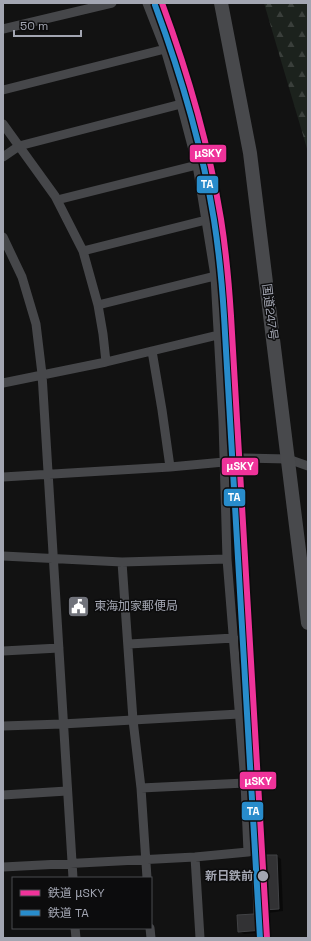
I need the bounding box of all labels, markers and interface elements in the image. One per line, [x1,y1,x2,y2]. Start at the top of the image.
scale bar [14,12,81,38]
text: 50 m [20,18,48,34]
line badge: μSKY [189,144,227,163]
text: μSKY [194,146,222,160]
line badge: TA [196,175,219,194]
text: TA [201,177,213,191]
street label: 国道247号 [259,283,281,341]
line badge: μSKY [221,457,259,476]
text: μSKY [226,459,254,473]
line badge: TA [223,488,246,507]
text: TA [228,490,240,504]
public building icon: 東海加家郵便局 [66,593,92,619]
place label: 東海加家郵便局 [94,598,178,614]
line badge: μSKY [239,771,277,790]
text: μSKY [244,774,272,788]
line badge: TA [241,801,264,821]
text: TA [247,804,259,818]
place label: 新日鉄前 [205,868,253,884]
marker: 新日鉄前 [256,869,270,883]
legend [12,877,152,929]
text: 鉄道 μSKY [48,885,105,901]
text: 鉄道 TA [48,905,89,921]

